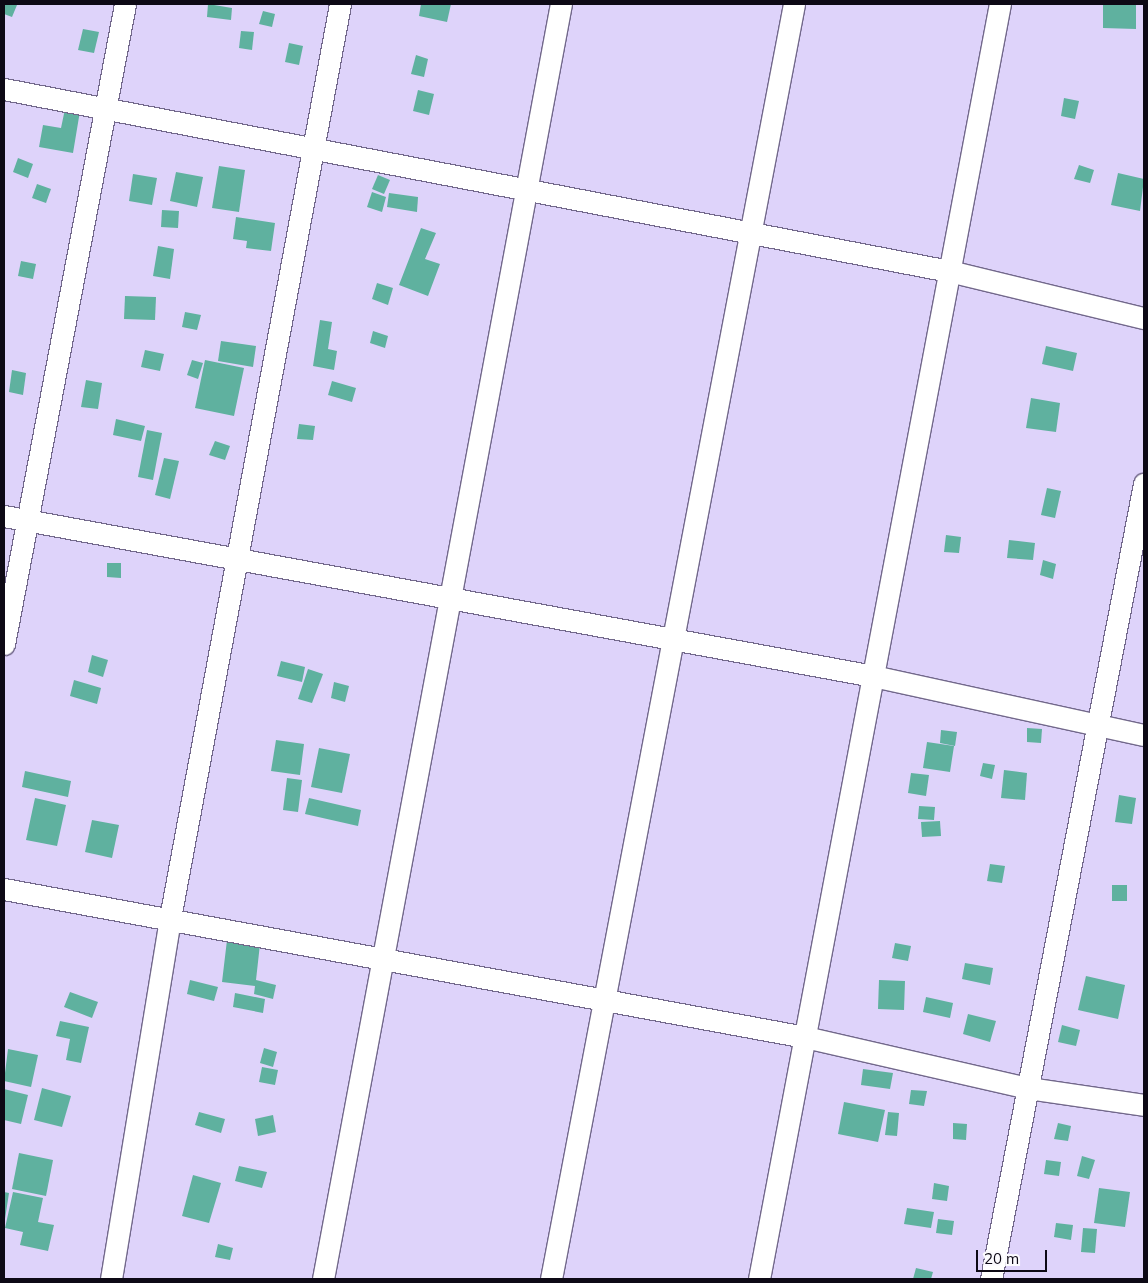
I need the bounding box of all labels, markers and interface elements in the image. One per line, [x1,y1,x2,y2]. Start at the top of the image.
scale bar [978,1240,1049,1272]
text: 20 m [984,1249,1019,1268]

